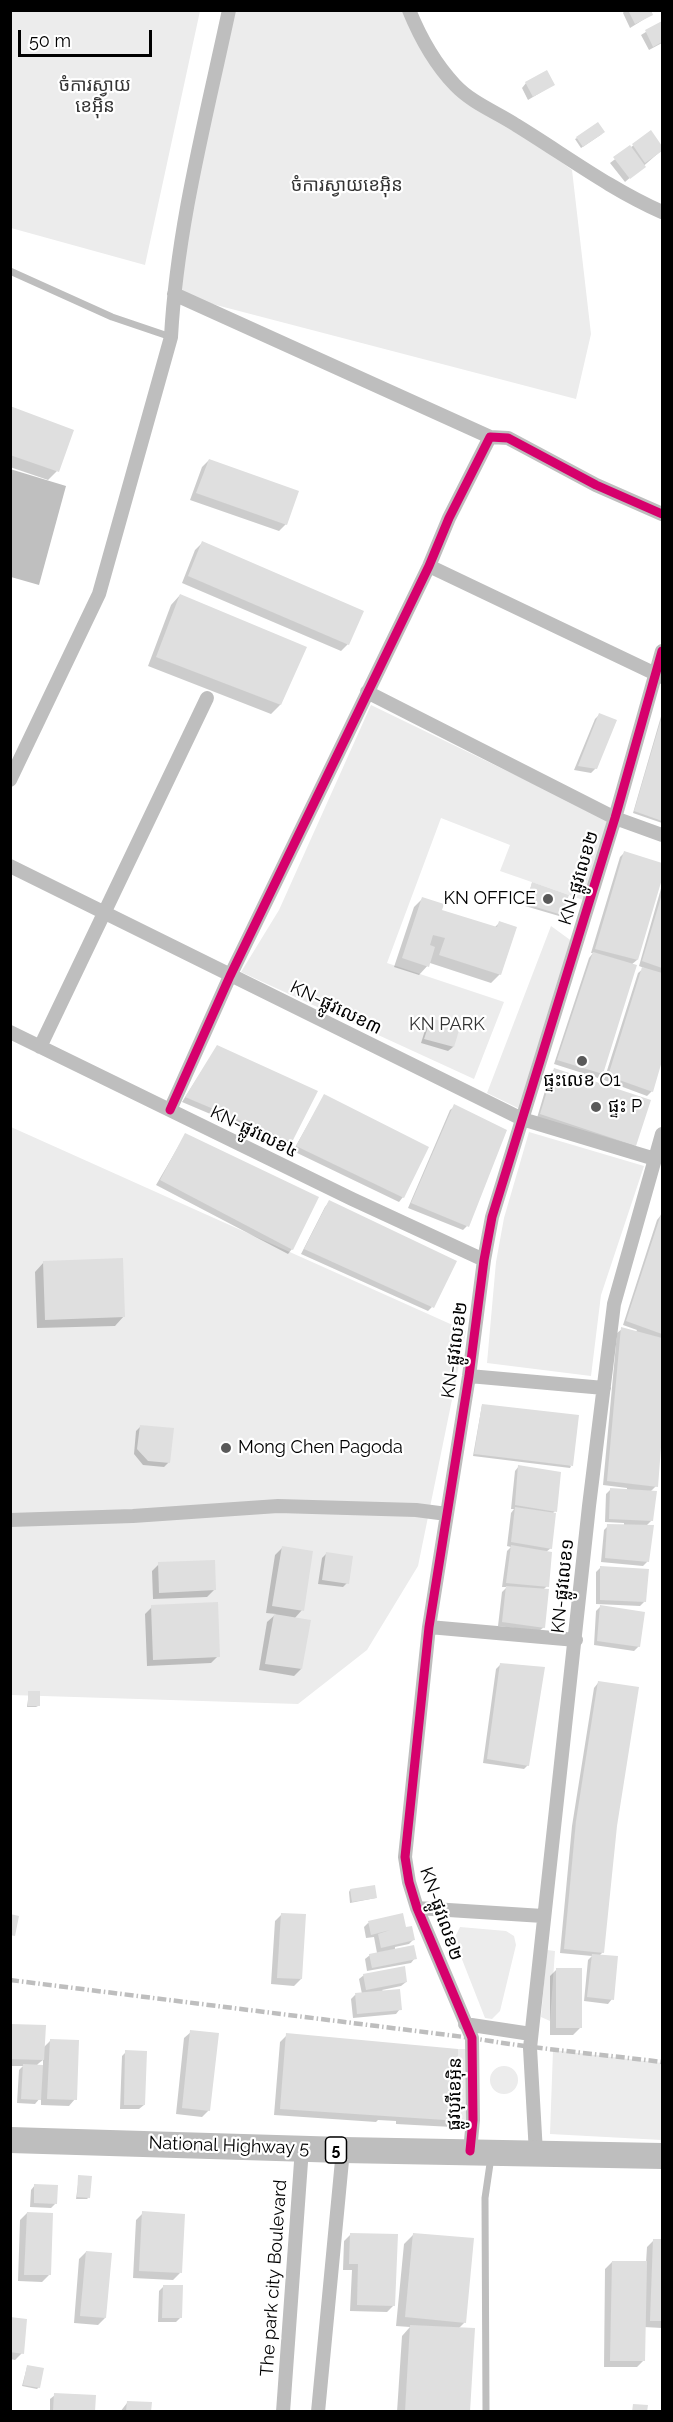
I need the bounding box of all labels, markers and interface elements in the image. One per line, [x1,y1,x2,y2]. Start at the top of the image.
scale bar [21,18,154,56]
text: 50 m [29,30,71,51]
park label: ចំការស្វាយ ខេអ៊ិន [59,75,131,118]
park label: ចំការស្វាយខេអ៊ិន [291,175,403,197]
street label: KN-ផ្លូវលេខ២ [554,828,604,928]
place label: KN OFFICE [443,888,536,910]
marker: KN OFFICE [541,892,555,906]
street label: KN-ផ្លូវលេខ៣ [287,977,385,1039]
park label: KN PARK [409,1014,485,1036]
marker: ផ្ទះលេខ O1 [575,1054,589,1068]
place label: ផ្ទះលេខ O1 [543,1070,621,1092]
place label: ផ្ទះ P [608,1096,642,1118]
marker: ផ្ទះ P [589,1100,603,1114]
street label: KN-ផ្លូវលេខ៤ [207,1101,301,1163]
street label: KN-ផ្លូវលេខ២ [438,1300,472,1400]
place label: Mong Chen Pagoda [238,1437,403,1459]
marker: Mong Chen Pagoda [219,1441,233,1455]
street label: KN-ផ្លូវលេខ១ [547,1538,579,1634]
street label: KN-ផ្លូវលេខ២ [415,1865,467,1963]
street label: ផ្លូវបុរីខេអ៊ិន [444,2057,466,2131]
street label: National Highway 5 [148,2132,310,2160]
road number: 5 [326,2137,346,2163]
street label: The park city Boulevard [256,2179,292,2377]

